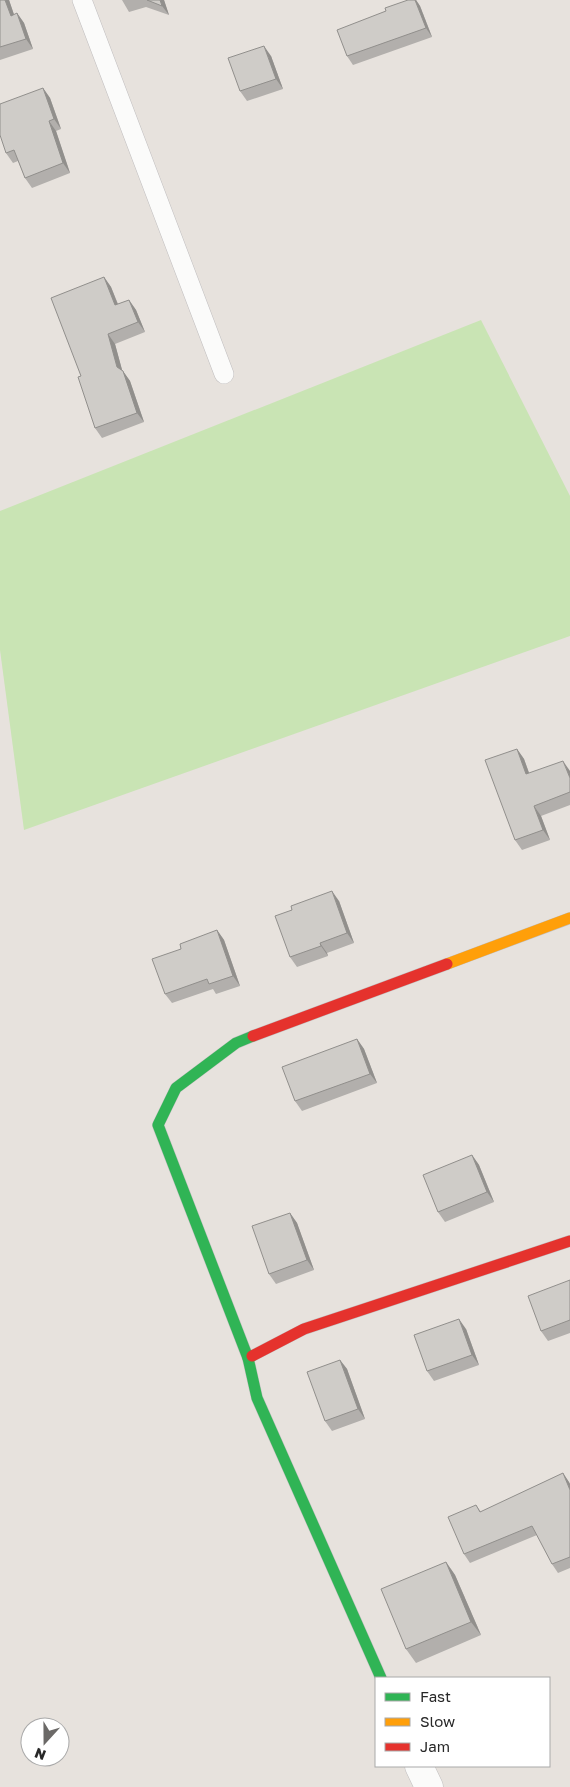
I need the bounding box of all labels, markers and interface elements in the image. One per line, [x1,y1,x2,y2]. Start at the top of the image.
legend [375,1677,550,1767]
text: Fast [420,1687,451,1705]
text: Slow [420,1712,455,1730]
north arrow [20,1717,70,1767]
text: Jam [420,1737,450,1755]
text: N [32,1745,48,1764]

